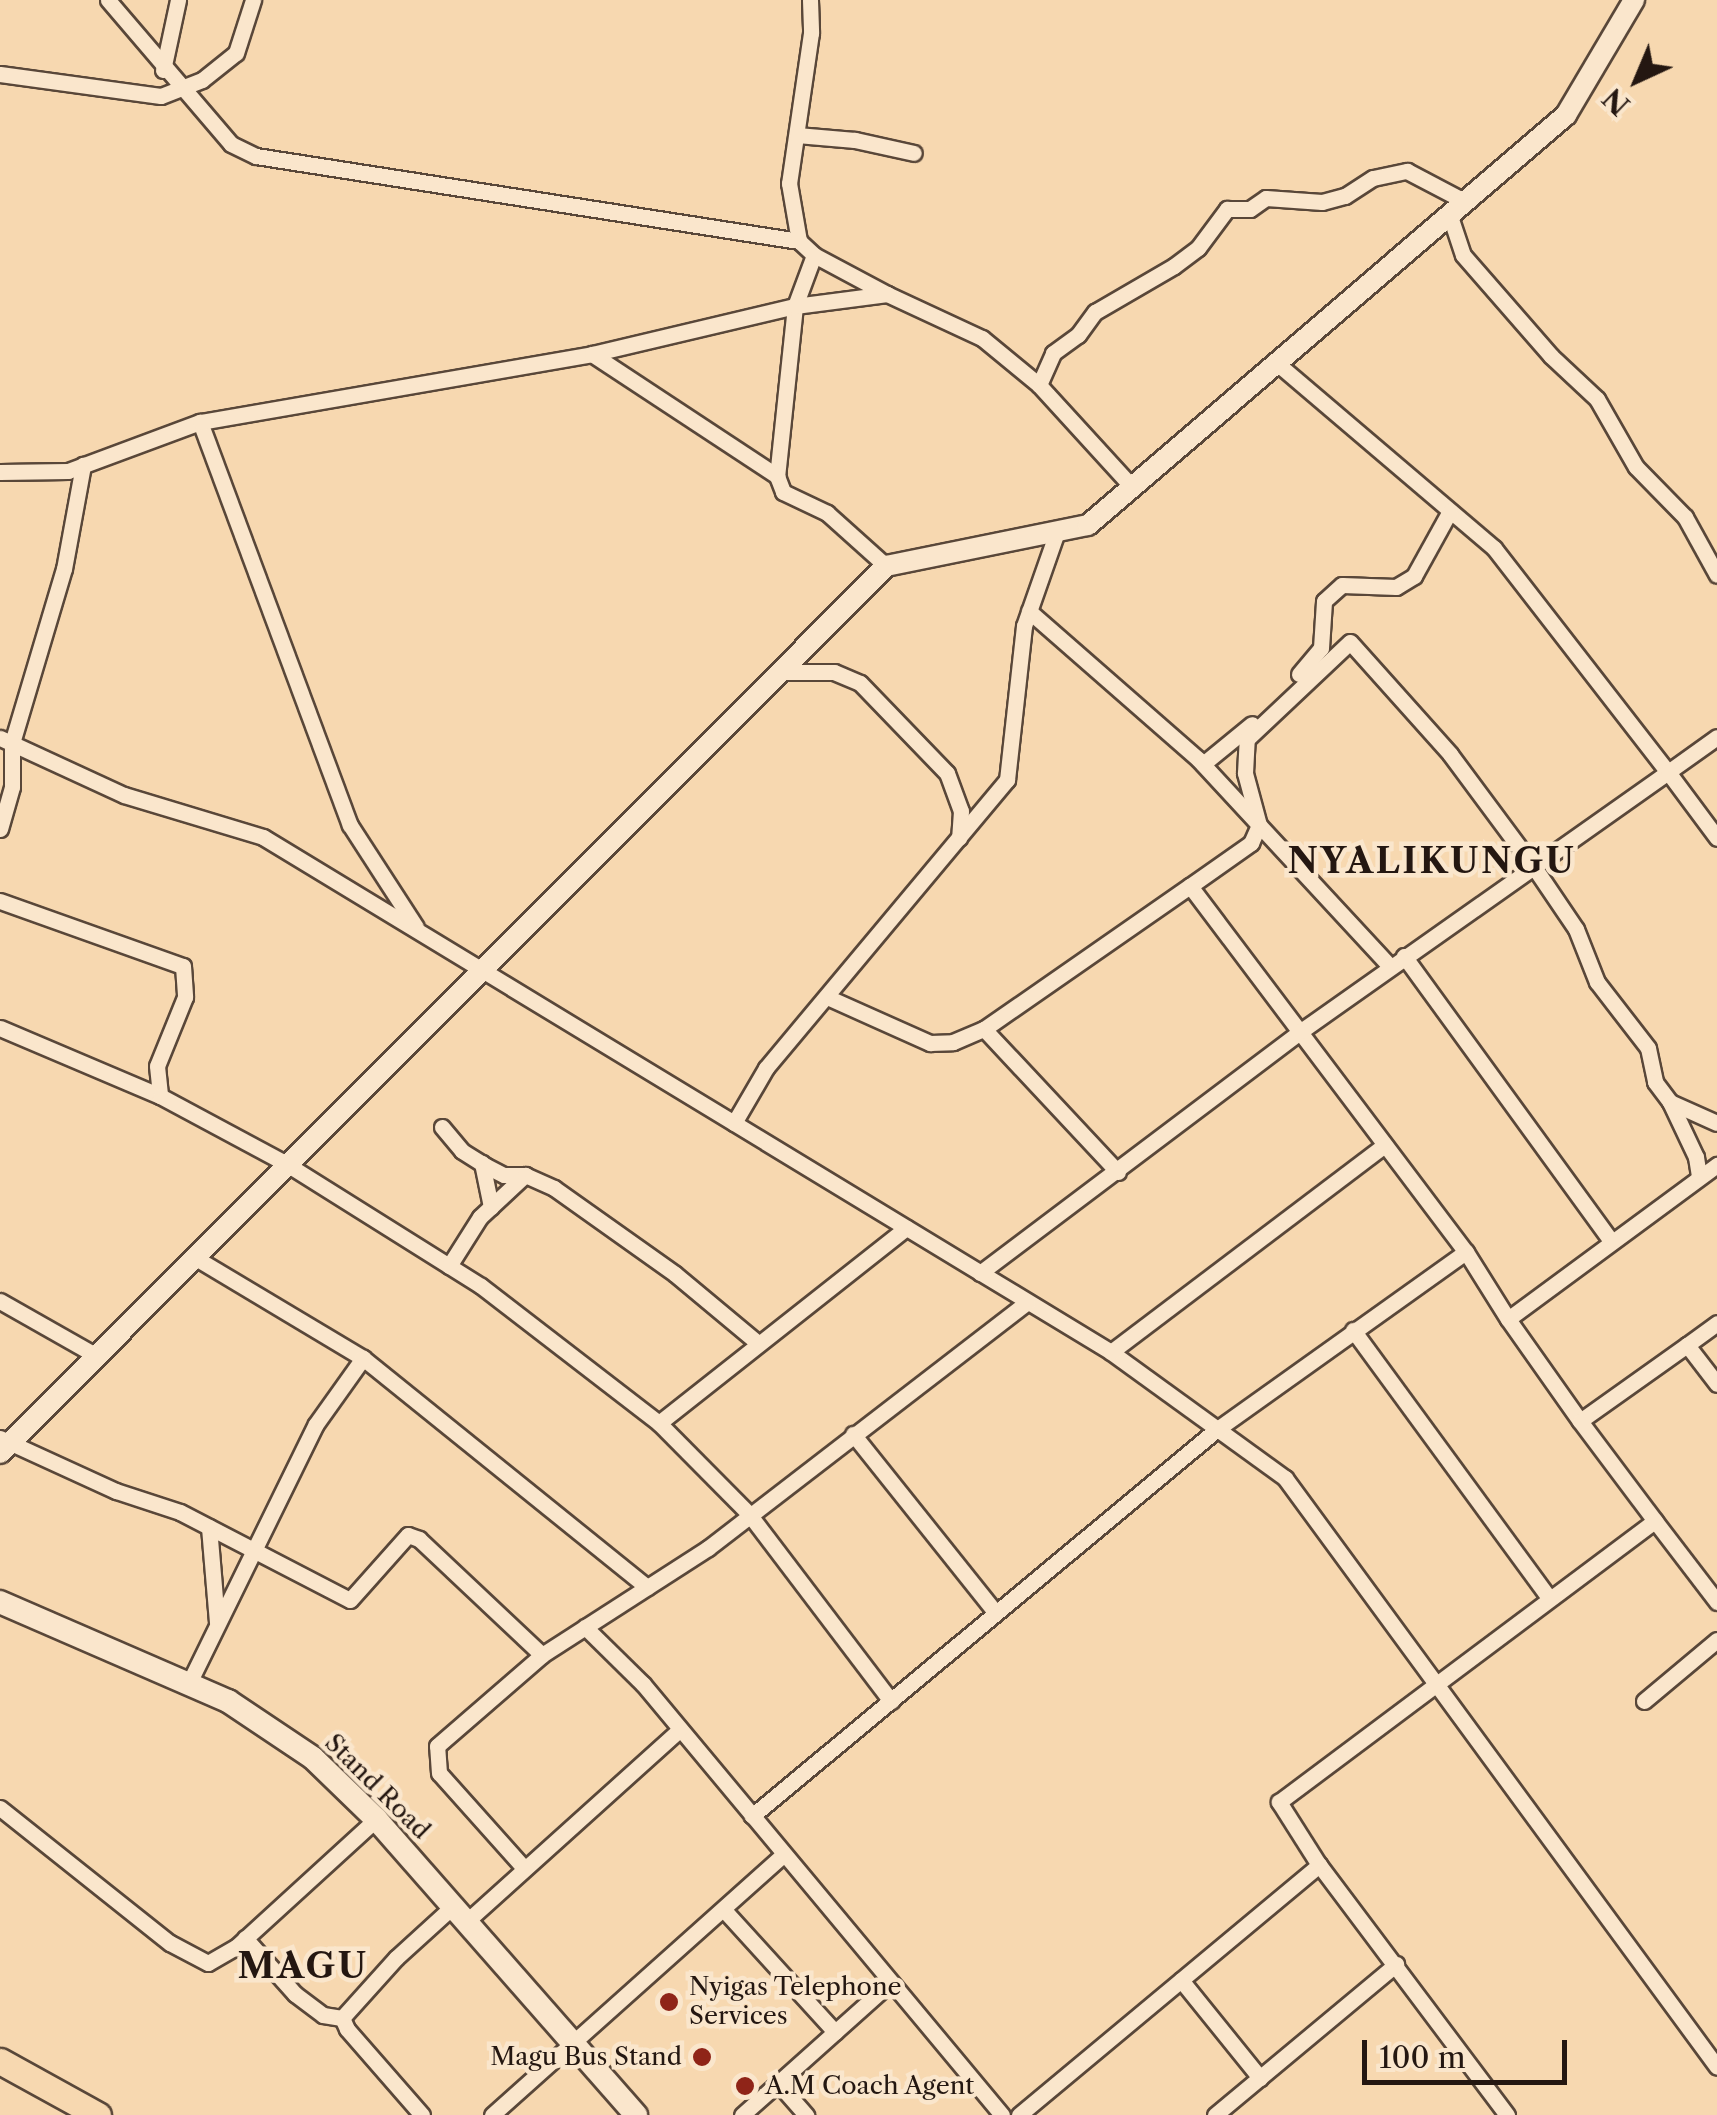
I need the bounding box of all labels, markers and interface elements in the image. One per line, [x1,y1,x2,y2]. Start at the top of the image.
north arrow [1587,30,1687,130]
text: N [1596,81,1637,122]
district label: NYALIKUNGU [1287,840,1577,882]
street label: Stand Road [318,1728,436,1846]
district label: MAGU [237,1945,369,1987]
place label: Nyigas Telephone Services [689,1973,902,2032]
marker: Nyigas Telephone Services [658,1991,680,2013]
scale bar [1367,2020,1572,2082]
text: 100 m [1379,2039,1466,2076]
place label: Magu Bus Stand [490,2042,682,2072]
marker: Magu Bus Stand [691,2046,713,2068]
place label: A.M Coach Agent [765,2071,975,2101]
marker: A.M Coach Agent [734,2075,756,2097]

